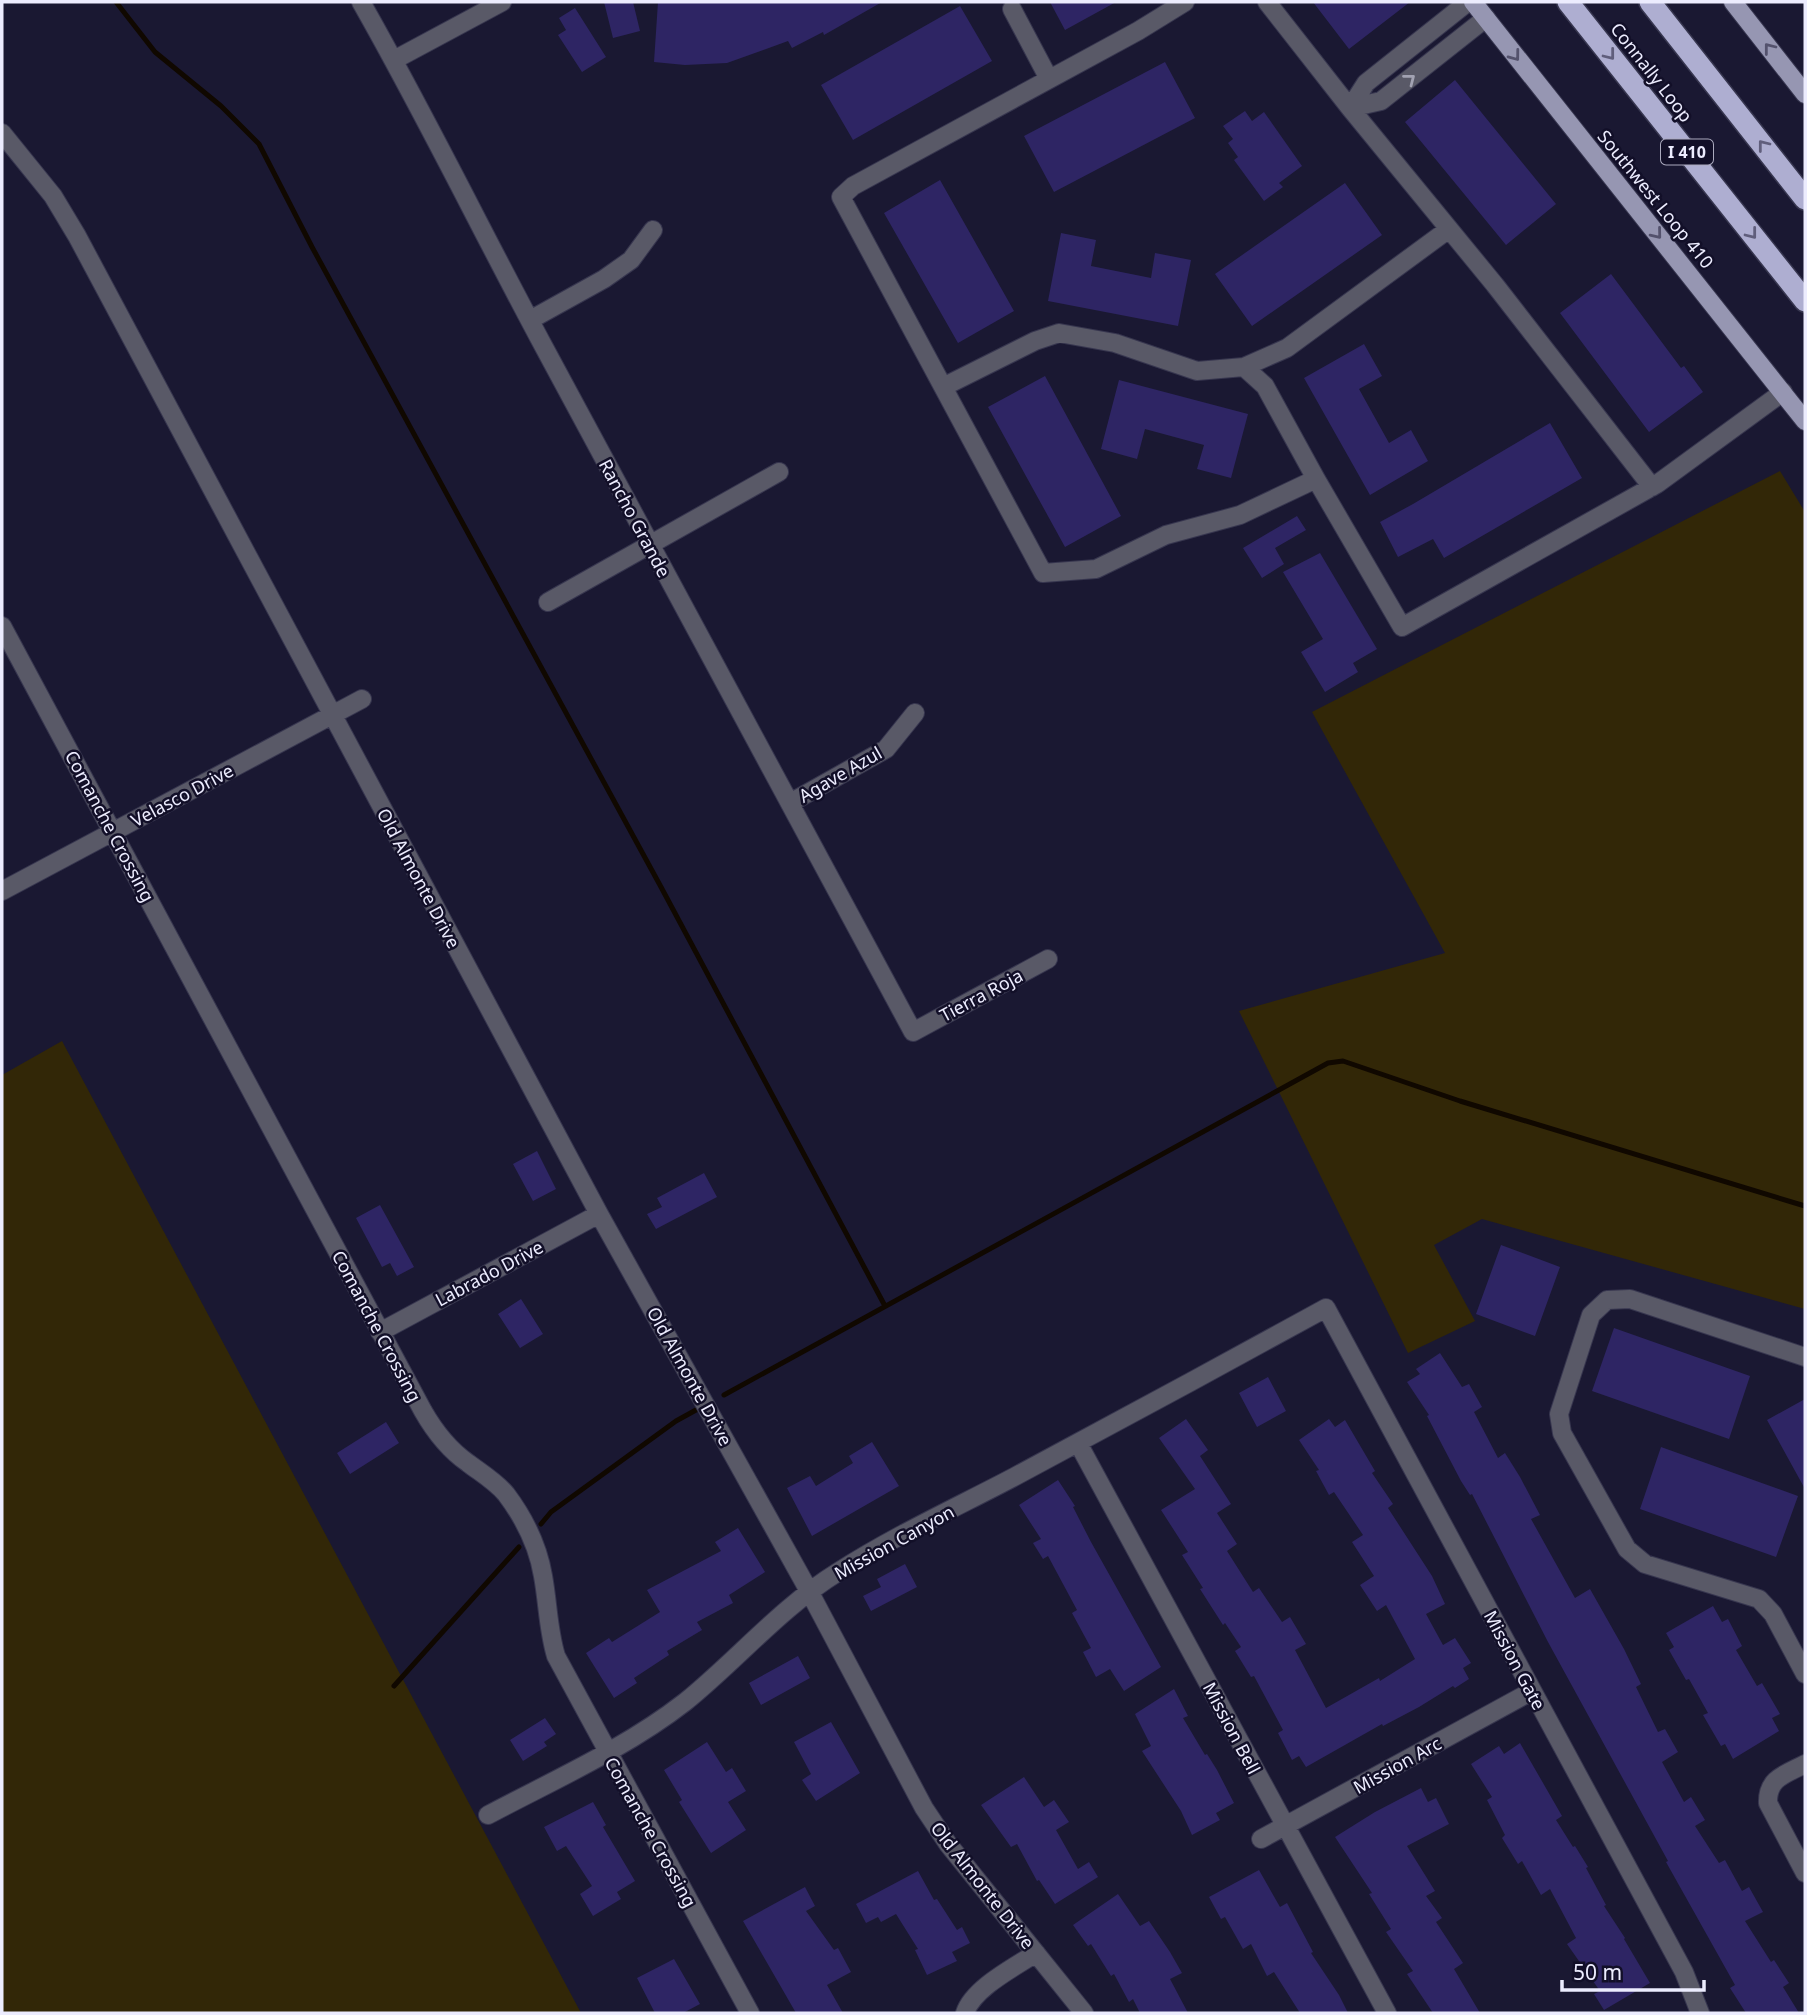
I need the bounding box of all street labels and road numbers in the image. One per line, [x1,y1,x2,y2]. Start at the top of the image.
street label: Connally Loop [1606,17,1698,127]
street label: Southwest Loop 410 [1593,125,1719,273]
road number: I 410 [1661,140,1713,164]
street label: Rancho Grande [594,455,676,581]
street label: Agave Azul [794,741,886,807]
street label: Comanche Crossing [60,746,160,906]
street label: Velasco Drive [127,758,237,832]
street label: Old Almonte Drive [372,804,466,952]
street label: Tierra Roja [935,963,1027,1027]
street label: Labrado Drive [431,1234,547,1312]
street label: Comanche Crossing [327,1246,427,1406]
street label: Old Almonte Drive [642,1302,738,1450]
street label: Mission Canyon [830,1499,958,1585]
street label: Mission Gate [1479,1606,1551,1714]
street label: Mission Bell [1198,1678,1266,1778]
street label: Mission Arc [1349,1731,1445,1799]
street label: Comanche Crossing [600,1753,702,1911]
street label: Old Almonte Drive [926,1816,1040,1954]

